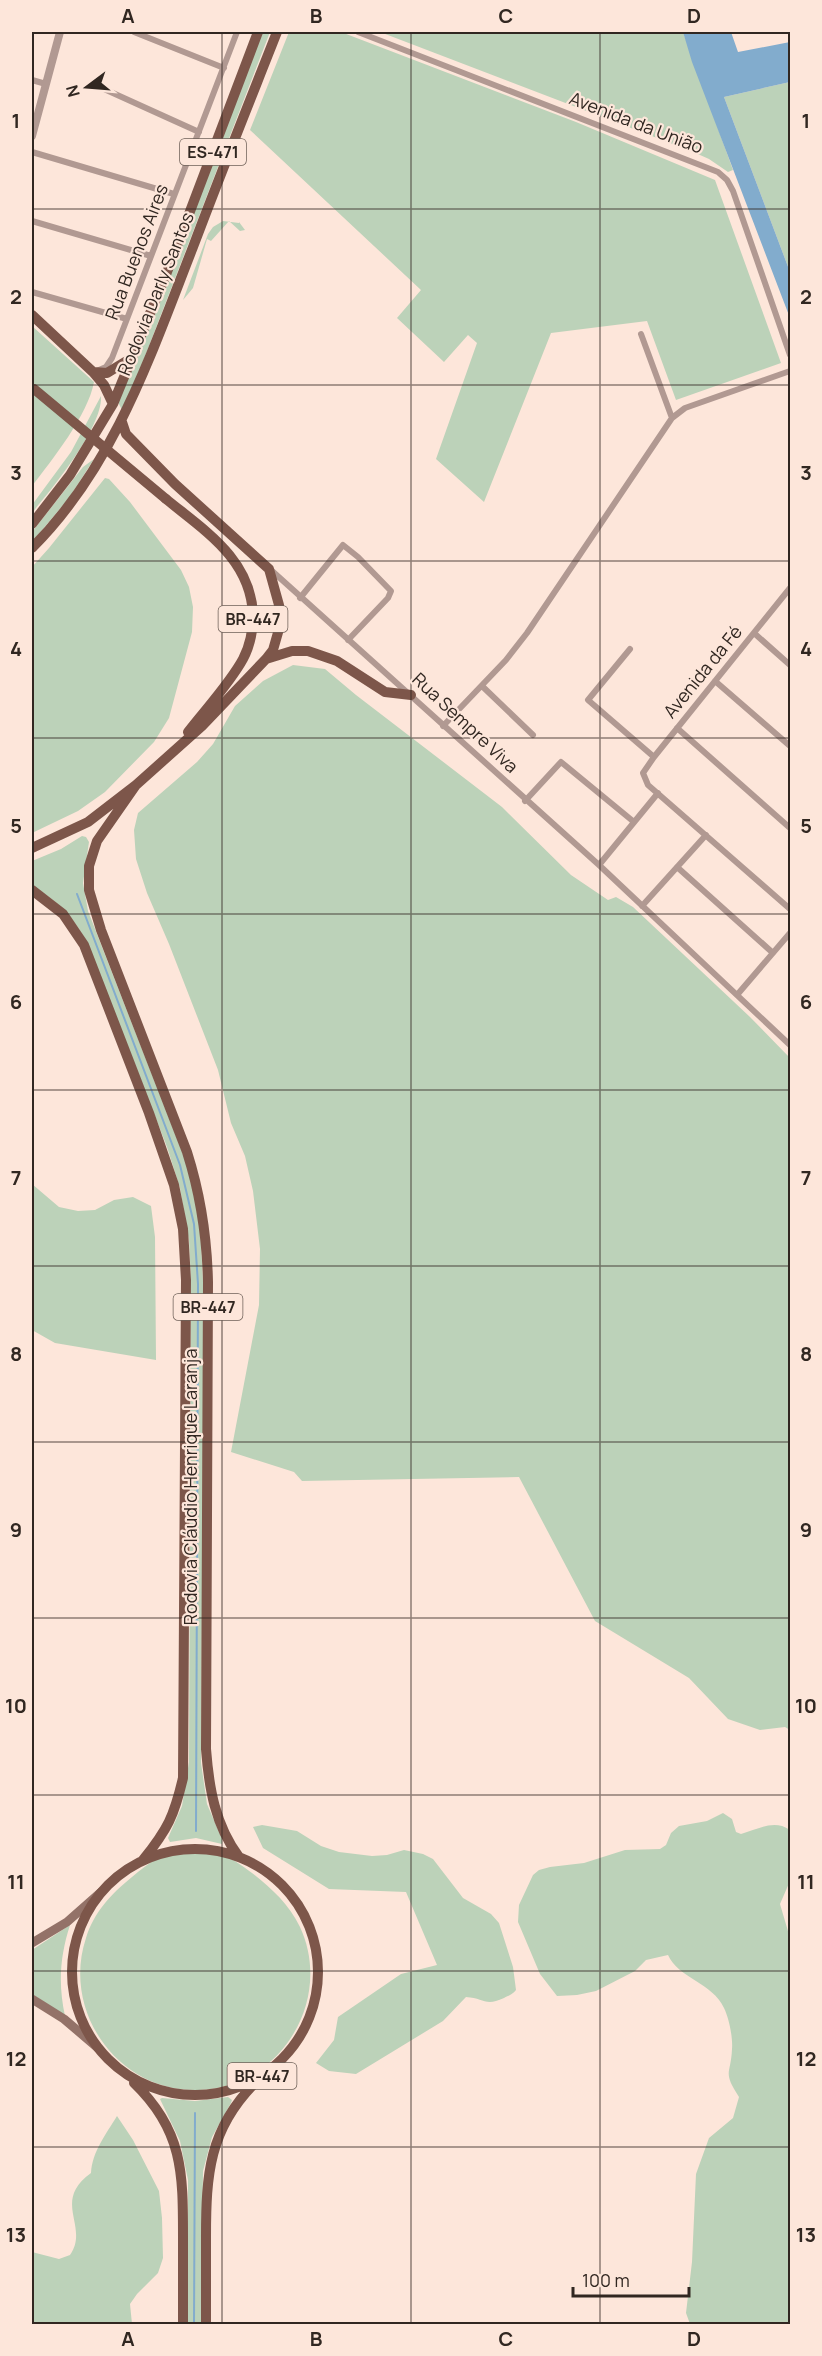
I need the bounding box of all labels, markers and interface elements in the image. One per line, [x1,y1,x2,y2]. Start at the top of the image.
text: A [121,2,135,29]
text: B [310,2,323,29]
text: C [499,2,513,29]
text: D [687,2,701,29]
north arrow [57,57,117,117]
text: N [60,83,85,100]
street label: Avenida da União [566,86,707,159]
text: 1 [12,107,20,134]
text: 1 [802,107,810,134]
road number: ES-471 [180,139,246,165]
street label: Rua Buenos Aires [99,180,173,323]
street label: Rodovia Darly Santos [111,208,199,379]
text: 2 [10,283,22,310]
text: 2 [800,283,812,310]
text: 3 [10,459,22,486]
text: 3 [800,459,812,486]
road number: BR-447 [218,606,288,632]
street label: Avenida da Fé [658,620,747,723]
text: 4 [10,635,22,662]
text: 4 [800,635,812,662]
street label: Rua Sempre Viva [408,667,524,778]
text: 5 [10,812,22,839]
text: 5 [800,812,812,839]
text: 6 [10,988,22,1015]
text: 6 [800,988,812,1015]
text: 7 [11,1164,21,1191]
text: 7 [801,1164,811,1191]
road number: BR-447 [174,1294,242,1320]
text: 8 [10,1340,22,1367]
text: 8 [800,1340,812,1367]
street label: Rodovia Cláudio Henrique Laranja [178,1349,202,1625]
text: 9 [10,1516,22,1543]
text: 9 [800,1516,812,1543]
text: 10 [5,1692,27,1719]
text: 10 [795,1692,817,1719]
text: 11 [7,1868,25,1895]
text: 11 [797,1868,815,1895]
text: 12 [6,2045,26,2072]
text: 12 [796,2045,816,2072]
road number: BR-447 [228,2063,296,2089]
text: 13 [6,2221,26,2248]
text: 13 [796,2221,816,2248]
scale bar [573,2260,688,2298]
text: 100 m [582,2268,630,2292]
text: A [121,2325,135,2352]
text: B [310,2325,323,2352]
text: C [499,2325,513,2352]
text: D [687,2325,701,2352]

